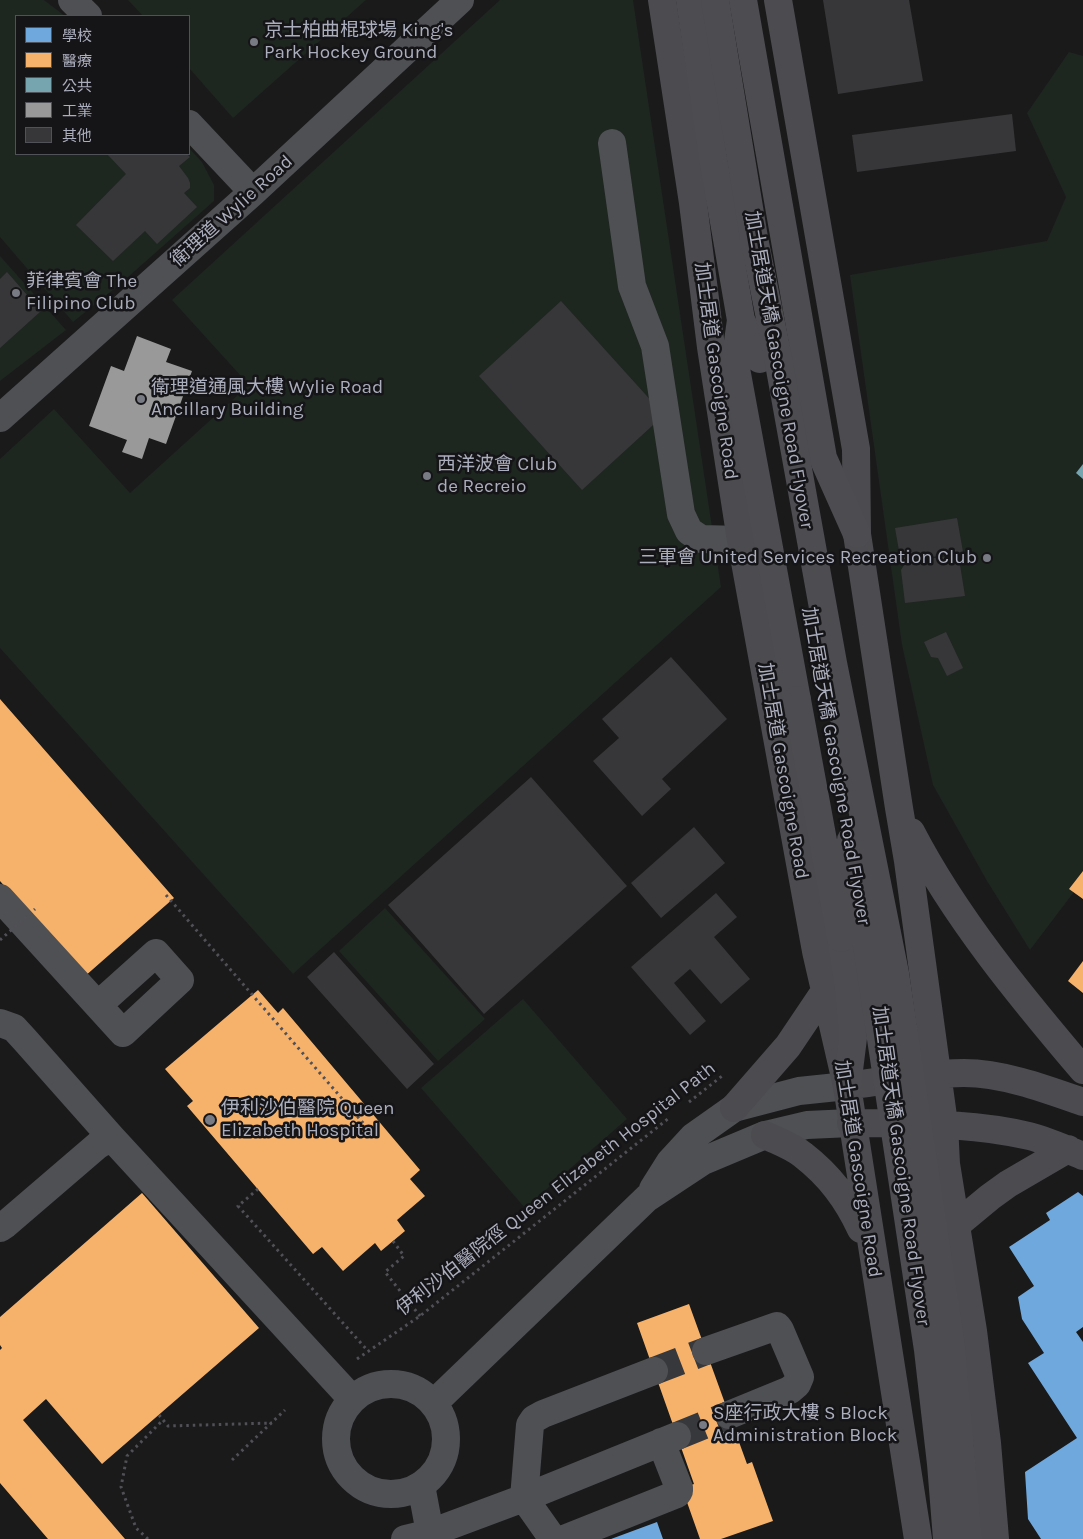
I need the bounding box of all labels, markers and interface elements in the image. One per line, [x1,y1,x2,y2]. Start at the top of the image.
legend [15,15,190,155]
place label: 京士柏曲棍球場 King's Park Hockey Ground [264,20,453,64]
text: 學校 [62,27,92,45]
marker: 京士柏曲棍球場 King's Park Hockey Ground [248,36,260,48]
text: 醫療 [62,52,92,70]
text: 公共 [62,77,92,95]
text: 工業 [62,102,92,120]
text: 其他 [62,127,92,145]
street label: 衛理道 Wylie Road [166,150,298,272]
street label: 加士居道天橋 Gascoigne Road Flyover [740,209,818,531]
street label: 加士居道 Gascoigne Road [689,261,743,481]
place label: 菲律賓會 The Filipino Club [26,271,137,315]
marker: 菲律賓會 The Filipino Club [10,287,22,299]
place label: 衛理道通風大樓 Wylie Road Ancillary Building [151,377,383,421]
marker: 衛理道通風大樓 Wylie Road Ancillary Building [135,393,147,405]
place label: 西洋波會 Club de Recreio [437,454,557,498]
marker: 西洋波會 Club de Recreio [421,470,433,482]
place label: 三軍會 United Services Recreation Club [639,547,977,569]
marker: 三軍會 United Services Recreation Club [981,552,993,564]
street label: 加士居道天橋 Gascoigne Road Flyover [797,605,875,927]
street label: 加士居道 Gascoigne Road [753,661,813,881]
street label: 加士居道天橋 Gascoigne Road Flyover [867,1005,935,1327]
street label: 伊利沙伯醫院徑 Queen Elizabeth Hospital Path [392,1057,720,1321]
street label: 加士居道 Gascoigne Road [830,1059,886,1279]
place label: 伊利沙伯醫院 Queen Elizabeth Hospital [221,1098,394,1142]
marker: 伊利沙伯醫院 Queen Elizabeth Hospital [203,1113,217,1127]
place label: S座行政大樓 S Block Administration Block [713,1403,897,1447]
marker: S座行政大樓 S Block Administration Block [697,1419,709,1431]

